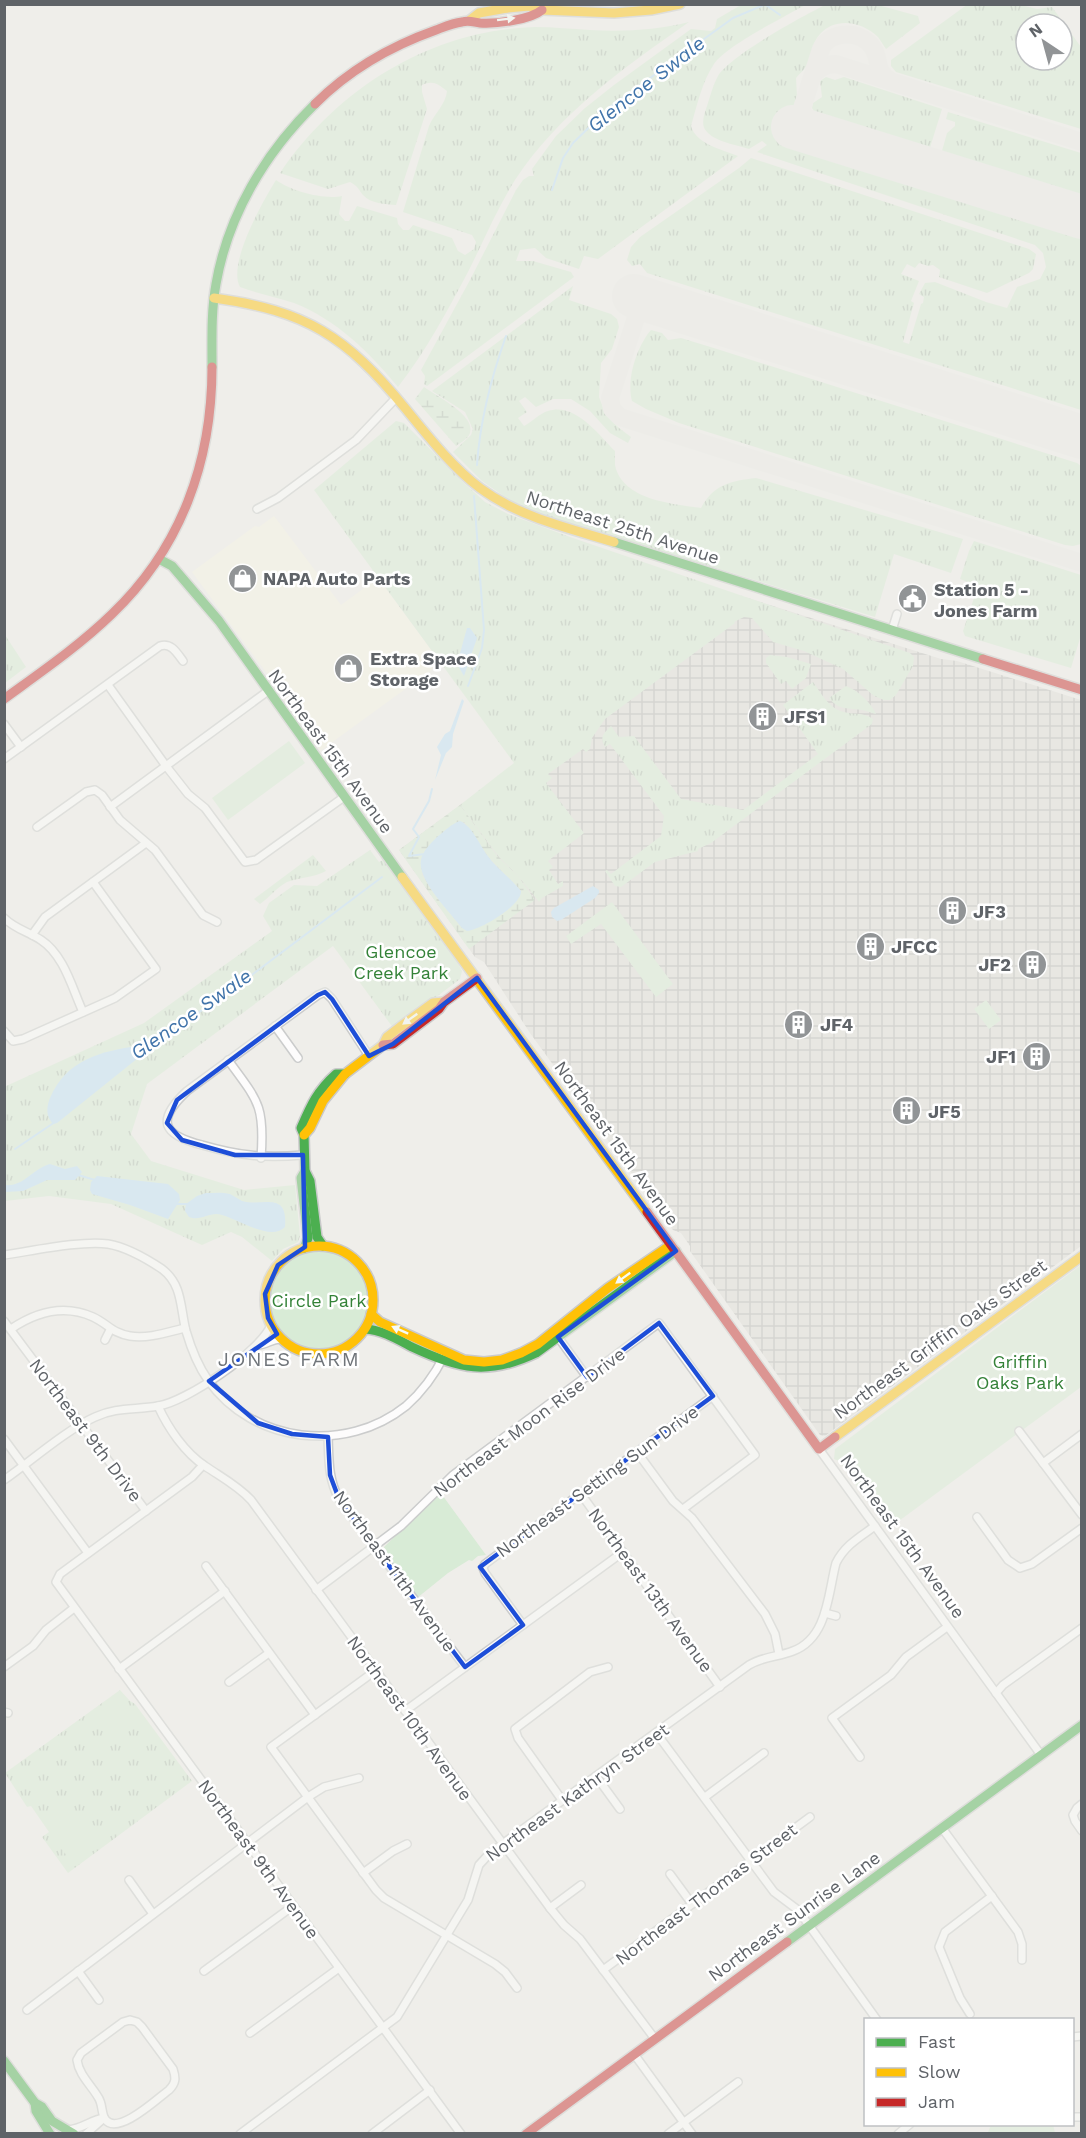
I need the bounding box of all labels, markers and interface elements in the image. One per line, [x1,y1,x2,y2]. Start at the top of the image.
north arrow [1014,12,1074,72]
one-way arrow [497,15,516,24]
text: N [1025,19,1046,41]
water label: Glencoe Swale [582,31,710,137]
street label: Northeast 25th Avenue [524,486,722,568]
shop icon: NAPA Auto Parts [226,562,258,594]
place label: NAPA Auto Parts [263,568,411,589]
place label: Station 5 - Jones Farm [934,579,1037,621]
public building icon: Station 5 - Jones Farm [897,583,929,615]
place label: Extra Space Storage [370,648,477,690]
shop icon: Extra Space Storage [333,652,365,684]
street label: Northeast 15th Avenue [264,665,398,837]
building icon: JFS1 [747,700,779,732]
place label: JFS1 [784,706,826,727]
building icon: JF3 [936,895,968,927]
place label: JF3 [973,901,1006,922]
building icon: JFCC [854,930,886,962]
place label: JFCC [891,936,938,957]
park label: Glencoe Creek Park [354,941,448,983]
building icon: JF2 [1016,948,1048,980]
place label: JF2 [978,954,1011,975]
water label: Glencoe Swale [126,963,256,1065]
building icon: JF4 [783,1008,815,1040]
one-way arrow [403,1013,419,1025]
place label: JF4 [820,1014,854,1035]
building icon: JF1 [1021,1040,1053,1072]
place label: JF1 [986,1046,1016,1067]
street label: Northeast 15th Avenue [550,1057,684,1229]
building icon: JF5 [891,1095,923,1127]
place label: JF5 [928,1101,961,1122]
street label: Northeast Griffin Oaks Street [829,1254,1051,1423]
one-way arrow [615,1272,631,1284]
park label: Circle Park [271,1290,367,1311]
one-way arrow [391,1325,409,1335]
street label: Northeast Moon Rise Drive [429,1343,629,1501]
district label: JONES FARM [218,1347,360,1371]
park label: Griffin Oaks Park [976,1351,1064,1393]
street label: Northeast 9th Drive [25,1354,147,1506]
street label: Northeast Setting Sun Drive [492,1401,702,1561]
street label: Northeast 15th Avenue [836,1450,970,1622]
street label: Northeast 11th Avenue [329,1486,461,1656]
street label: Northeast 13th Avenue [584,1504,718,1676]
street label: Northeast 10th Avenue [343,1631,477,1805]
street label: Northeast Kathryn Street [481,1718,673,1866]
street label: Northeast 9th Avenue [194,1775,324,1943]
street label: Northeast Thomas Street [611,1818,801,1969]
street label: Northeast Sunrise Lane [704,1847,884,1985]
legend [864,2018,1074,2126]
text: Fast [918,2031,956,2052]
text: Slow [918,2061,961,2082]
text: Jam [918,2091,955,2112]

